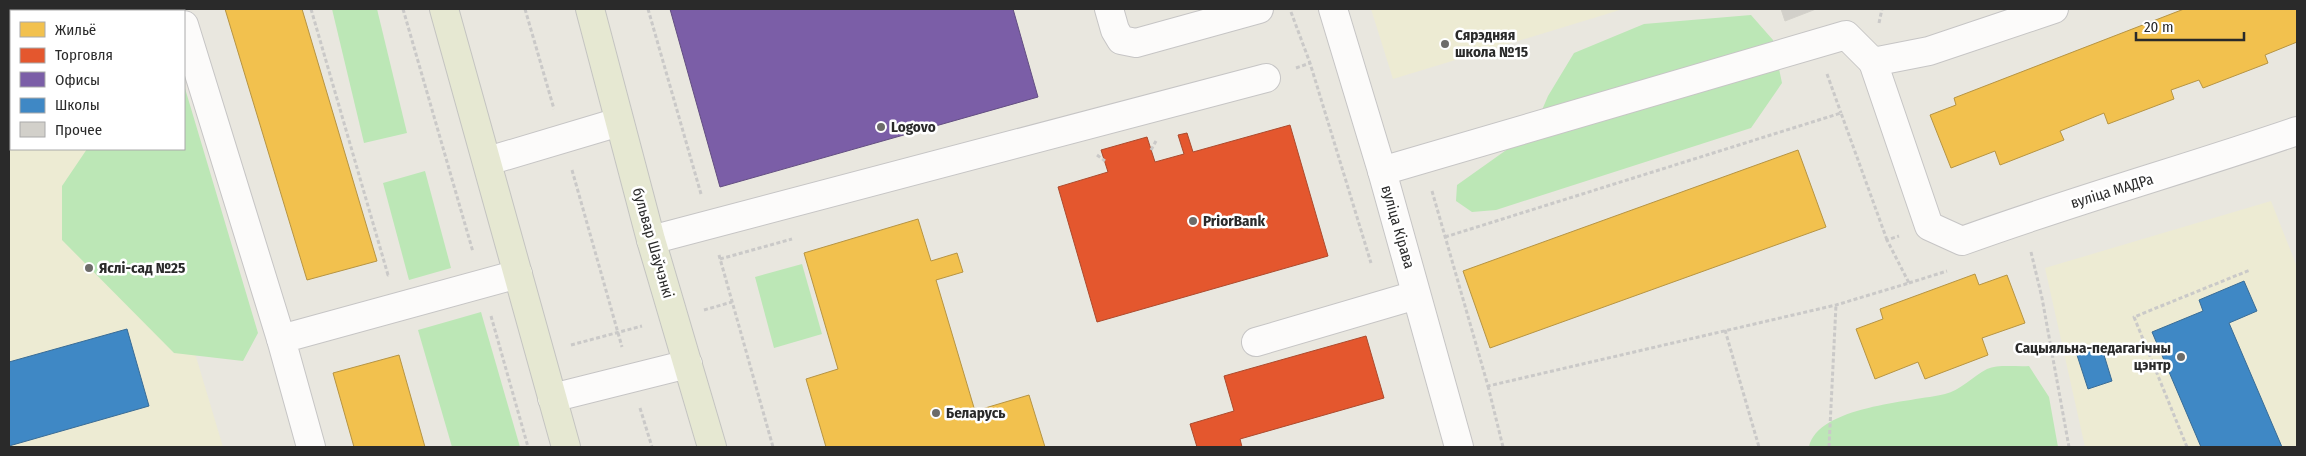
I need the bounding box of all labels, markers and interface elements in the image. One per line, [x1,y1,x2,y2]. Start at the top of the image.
legend [10,10,185,150]
scale bar [2136,10,2244,42]
text: 20 m [2144,18,2174,36]
text: Жильё [55,21,96,39]
place label: Сярэдняя школа №15 [1455,26,1528,61]
marker: Сярэдняя школа №15 [1439,38,1451,50]
text: Торговля [55,46,113,64]
text: Офисы [55,71,100,89]
text: Школы [55,96,100,114]
place label: Logovo [891,118,936,136]
text: Прочее [55,121,102,139]
marker: Logovo [875,121,887,133]
street label: вуліца МАДРа [2068,170,2156,212]
street label: вуліца Кірава [1378,183,1418,271]
street label: бульвар Шаўчэнкі [629,186,677,300]
place label: PriorBank [1203,212,1265,230]
marker: PriorBank [1187,215,1199,227]
place label: Яслі-сад №25 [99,259,185,277]
marker: Яслі-сад №25 [83,262,95,274]
place label: Сацыяльна-педагагічны цэнтр [2015,339,2171,374]
marker: Сацыяльна-педагагічны цэнтр [2175,351,2187,363]
place label: Беларусь [946,404,1005,422]
marker: Беларусь [930,407,942,419]

